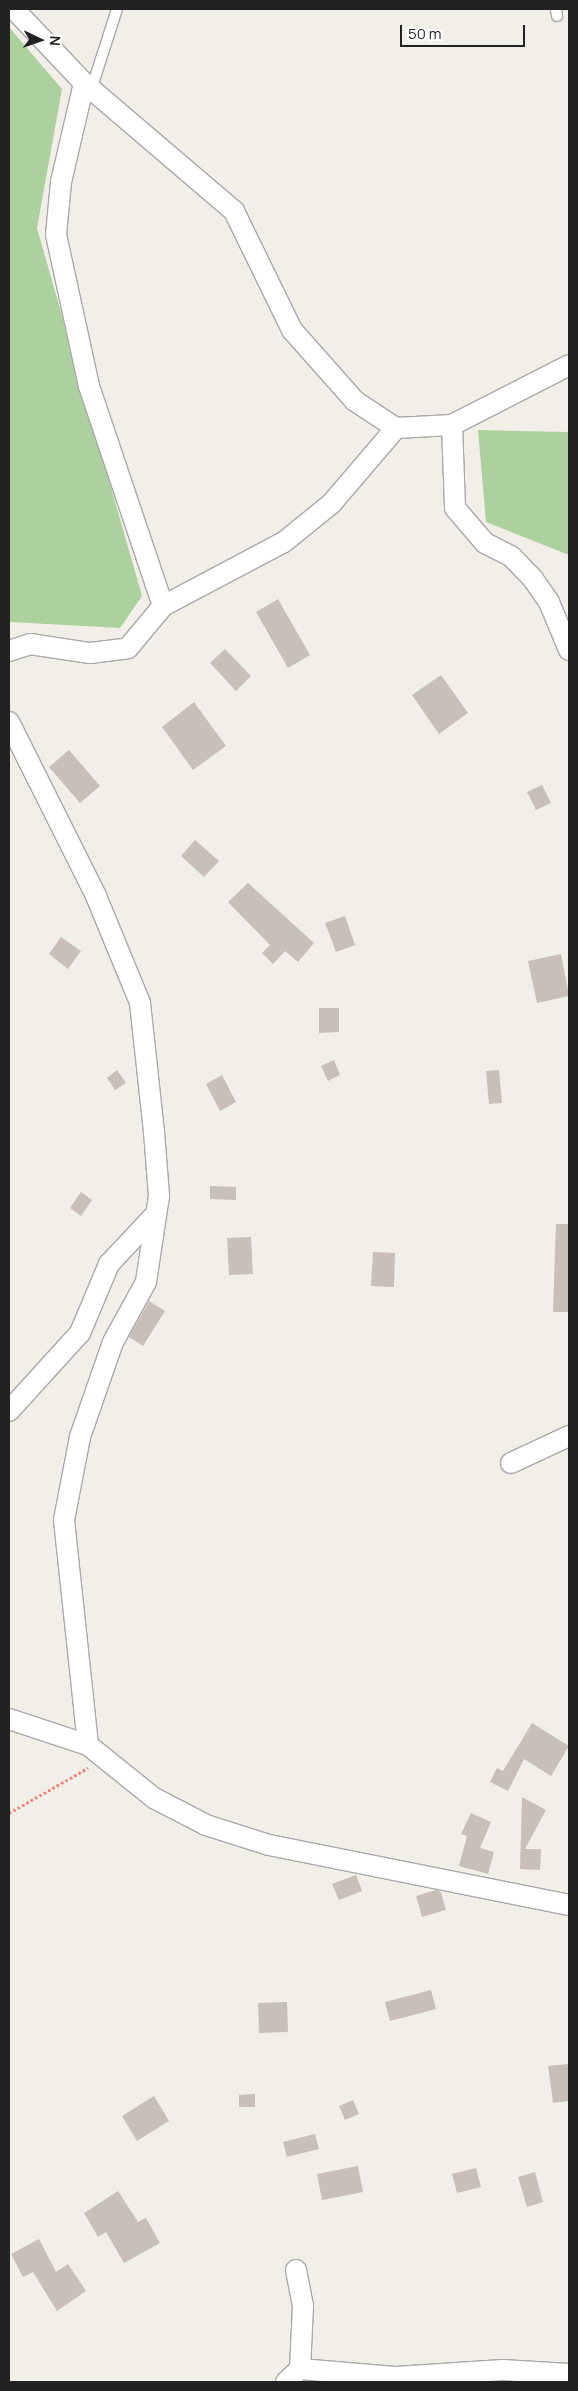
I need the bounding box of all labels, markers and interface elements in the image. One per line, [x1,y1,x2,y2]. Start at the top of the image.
north arrow [15,15,65,65]
scale bar [403,15,528,47]
text: 50 m [408,23,442,44]
text: N [46,35,65,46]

